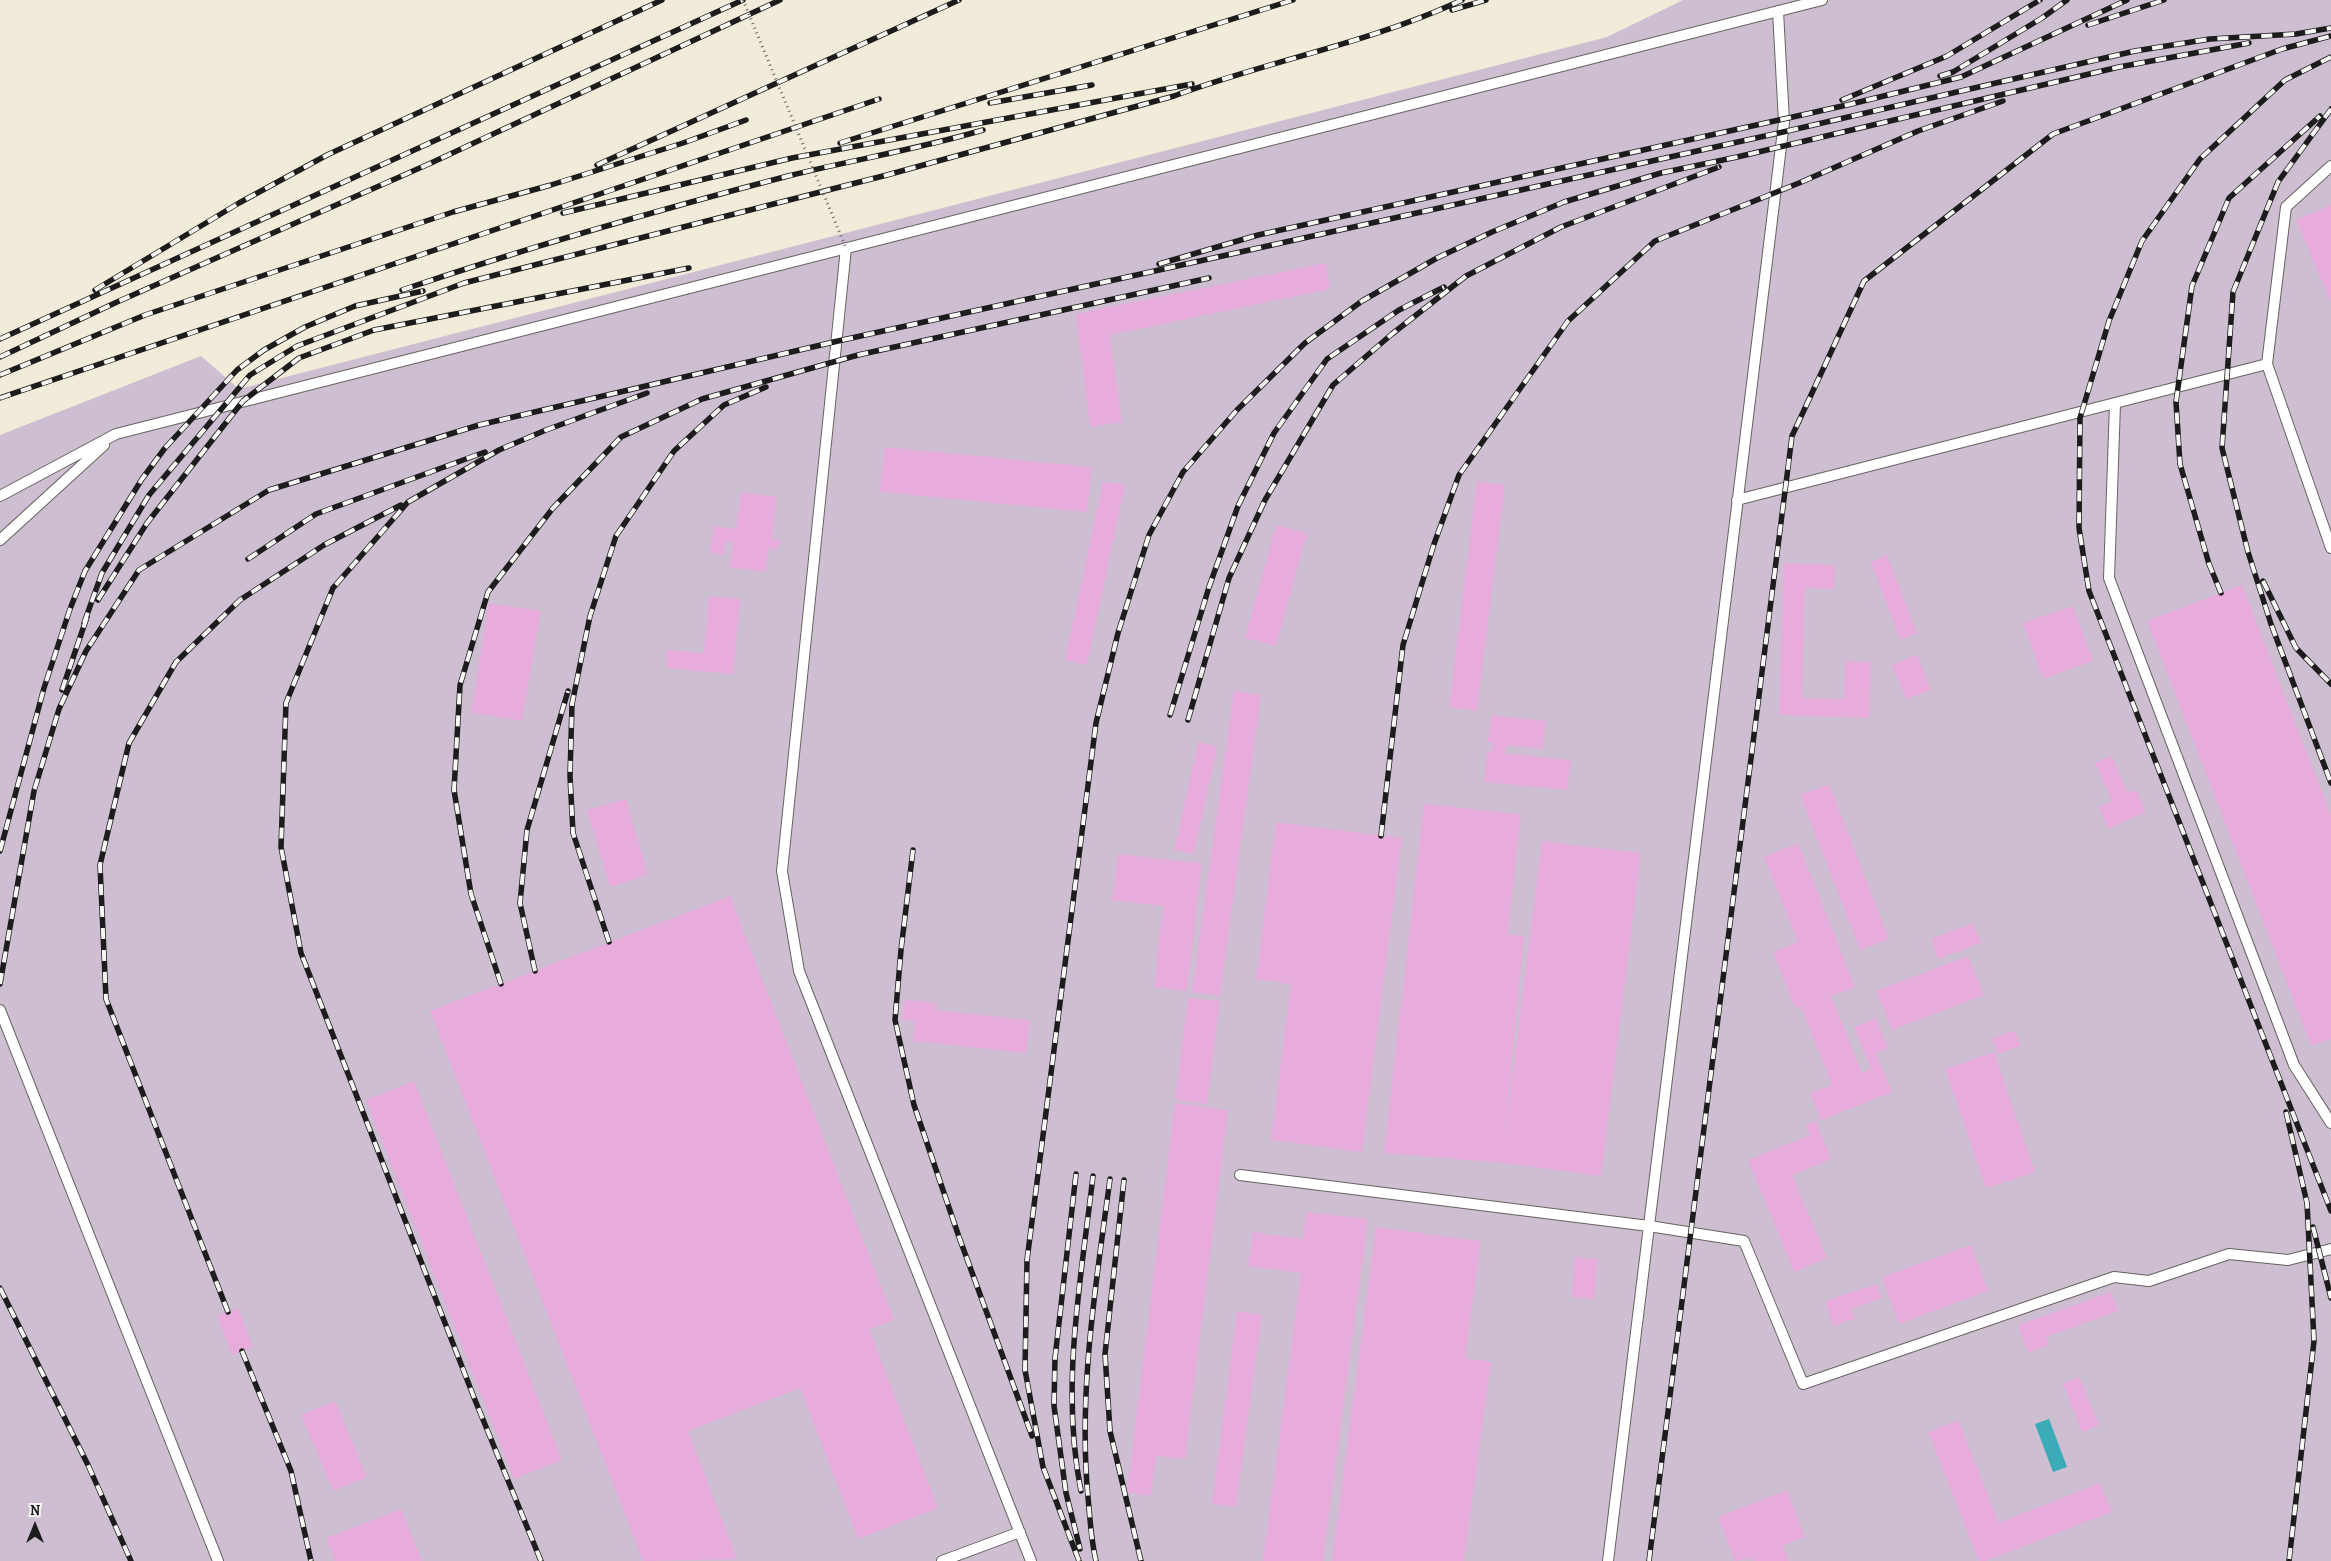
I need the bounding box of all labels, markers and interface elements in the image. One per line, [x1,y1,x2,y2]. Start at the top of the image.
north arrow [10,1501,60,1551]
text: N [30,1501,40,1520]

